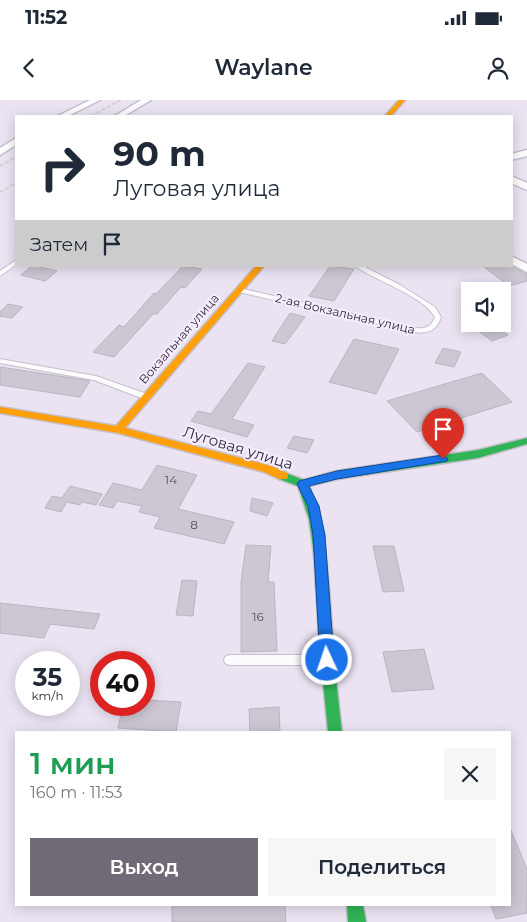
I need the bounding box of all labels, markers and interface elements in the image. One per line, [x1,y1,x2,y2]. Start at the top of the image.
text: 11:52 [25,6,67,29]
icon: back [15,54,43,82]
text: Waylane [214,54,313,81]
icon: person [484,54,512,82]
text: 90 m [113,132,206,175]
icon: right [30,135,95,200]
text: Луговая улица [113,175,280,202]
icon: arrive [98,230,126,258]
text: Затем [30,233,88,256]
map controls [461,282,511,332]
button: sound [461,282,511,332]
street label: 2-ая Вокзальная улица [274,290,416,337]
street label: Вокзальная улица [135,291,222,387]
pin [422,408,464,459]
icon: arrive [429,415,457,443]
street label: Луговая улица [181,422,296,473]
house number: 14 [165,472,177,487]
house number: 8 [190,517,198,532]
house number: 16 [252,609,264,624]
position arrow [300,633,352,685]
speed limit sign: 40 [90,651,155,716]
text: 35 [33,662,62,692]
text: km/h [31,688,64,703]
text: 1 мин [30,745,116,782]
button: close [444,748,496,800]
text: 160 m · 11:53 [30,783,123,802]
button: Выход [30,838,258,896]
button: Поделиться [268,838,496,896]

